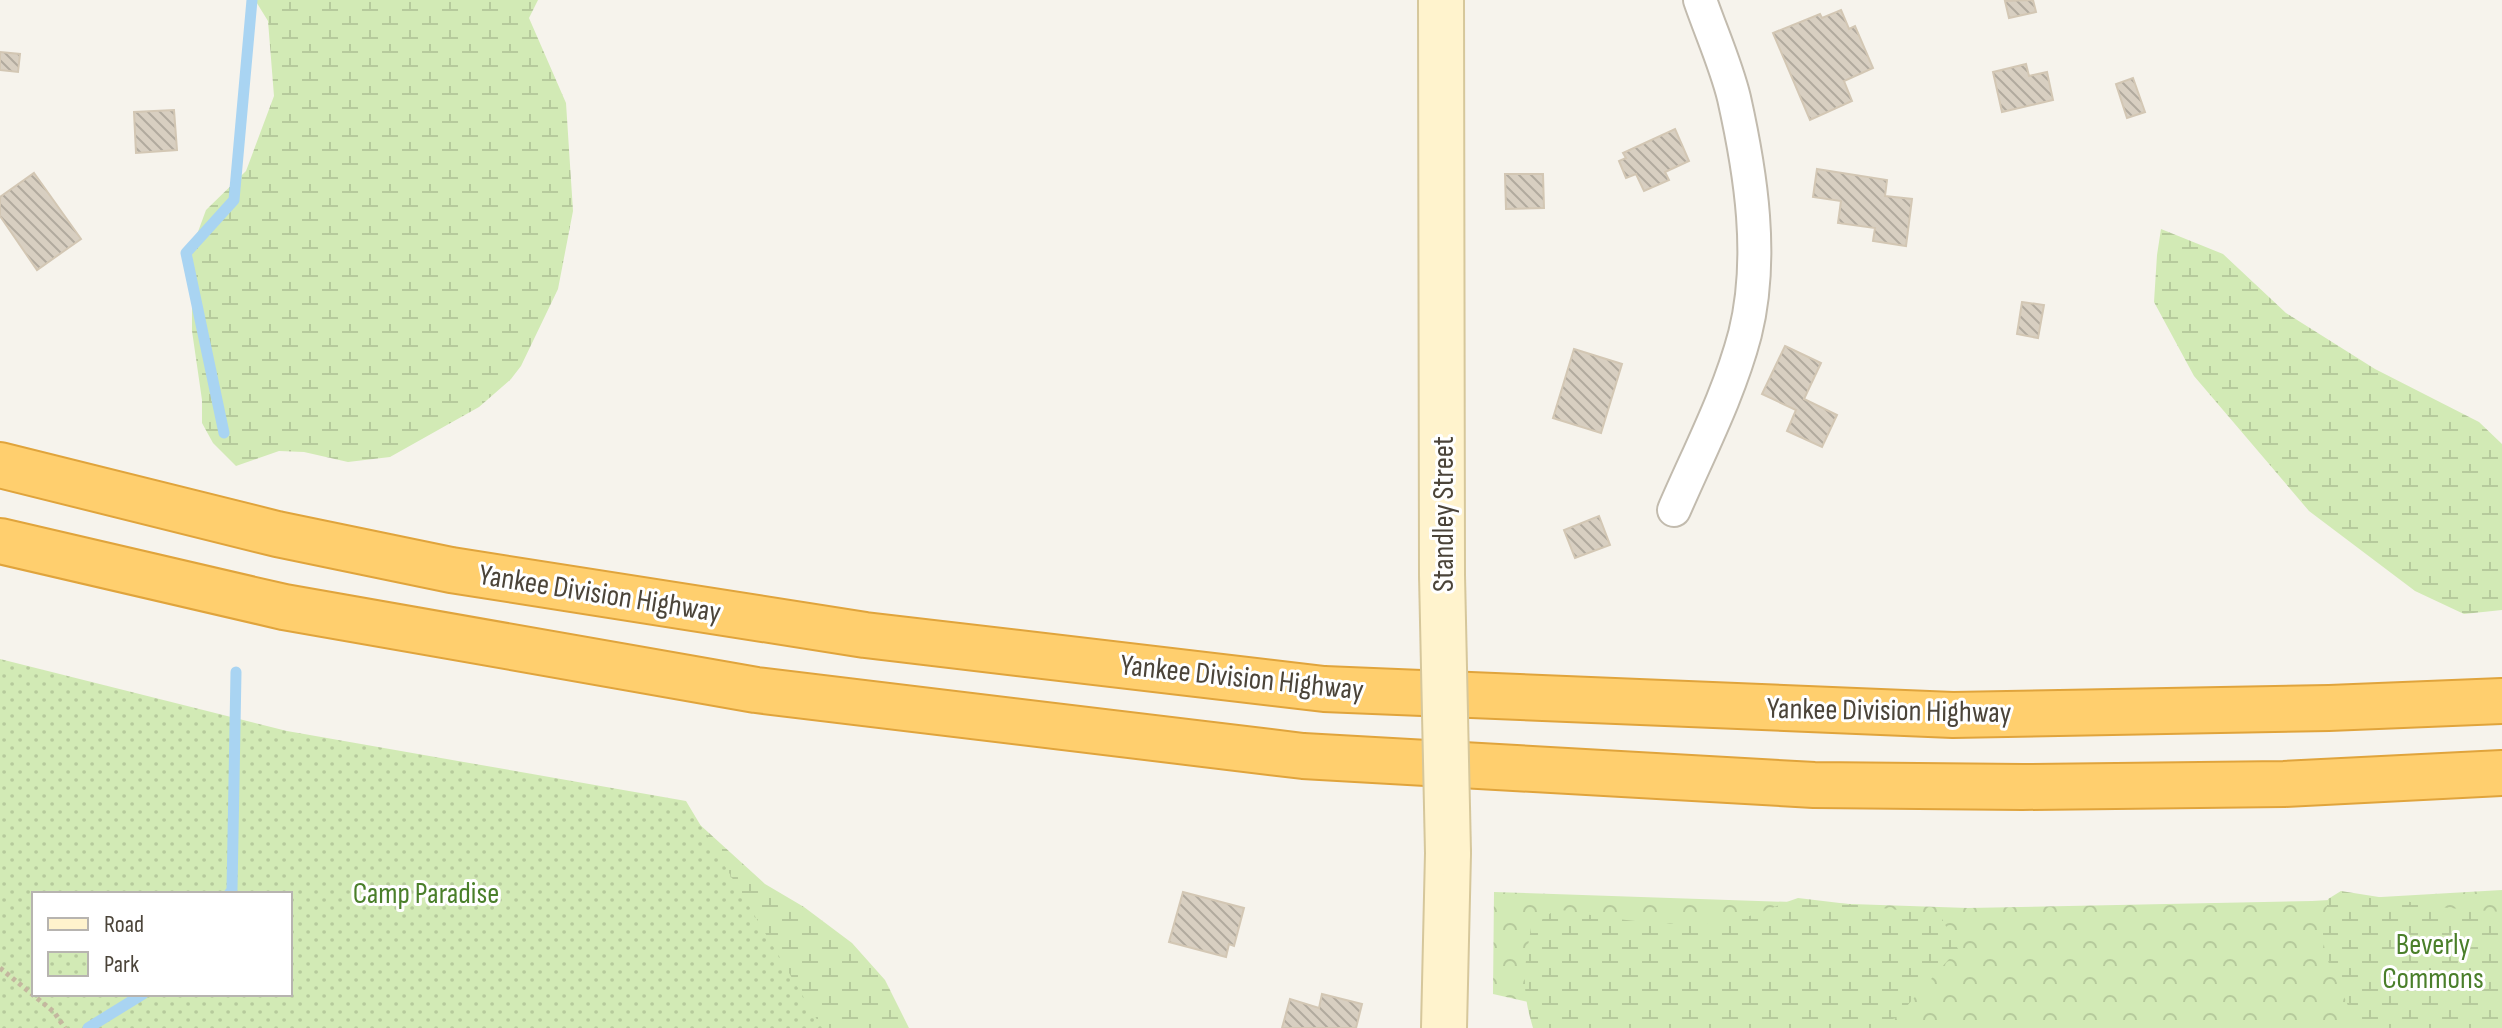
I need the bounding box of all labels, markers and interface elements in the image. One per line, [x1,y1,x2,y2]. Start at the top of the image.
street label: Standley Street [1426,436,1462,592]
street label: Yankee Division Highway [476,557,724,631]
street label: Yankee Division Highway [1118,647,1366,709]
street label: Yankee Division Highway [1766,691,2012,731]
park label: Camp Paradise [353,876,499,912]
legend [32,892,292,996]
text: Road [104,910,144,939]
park label: Beverly Commons [2382,927,2484,997]
text: Park [104,950,139,979]

